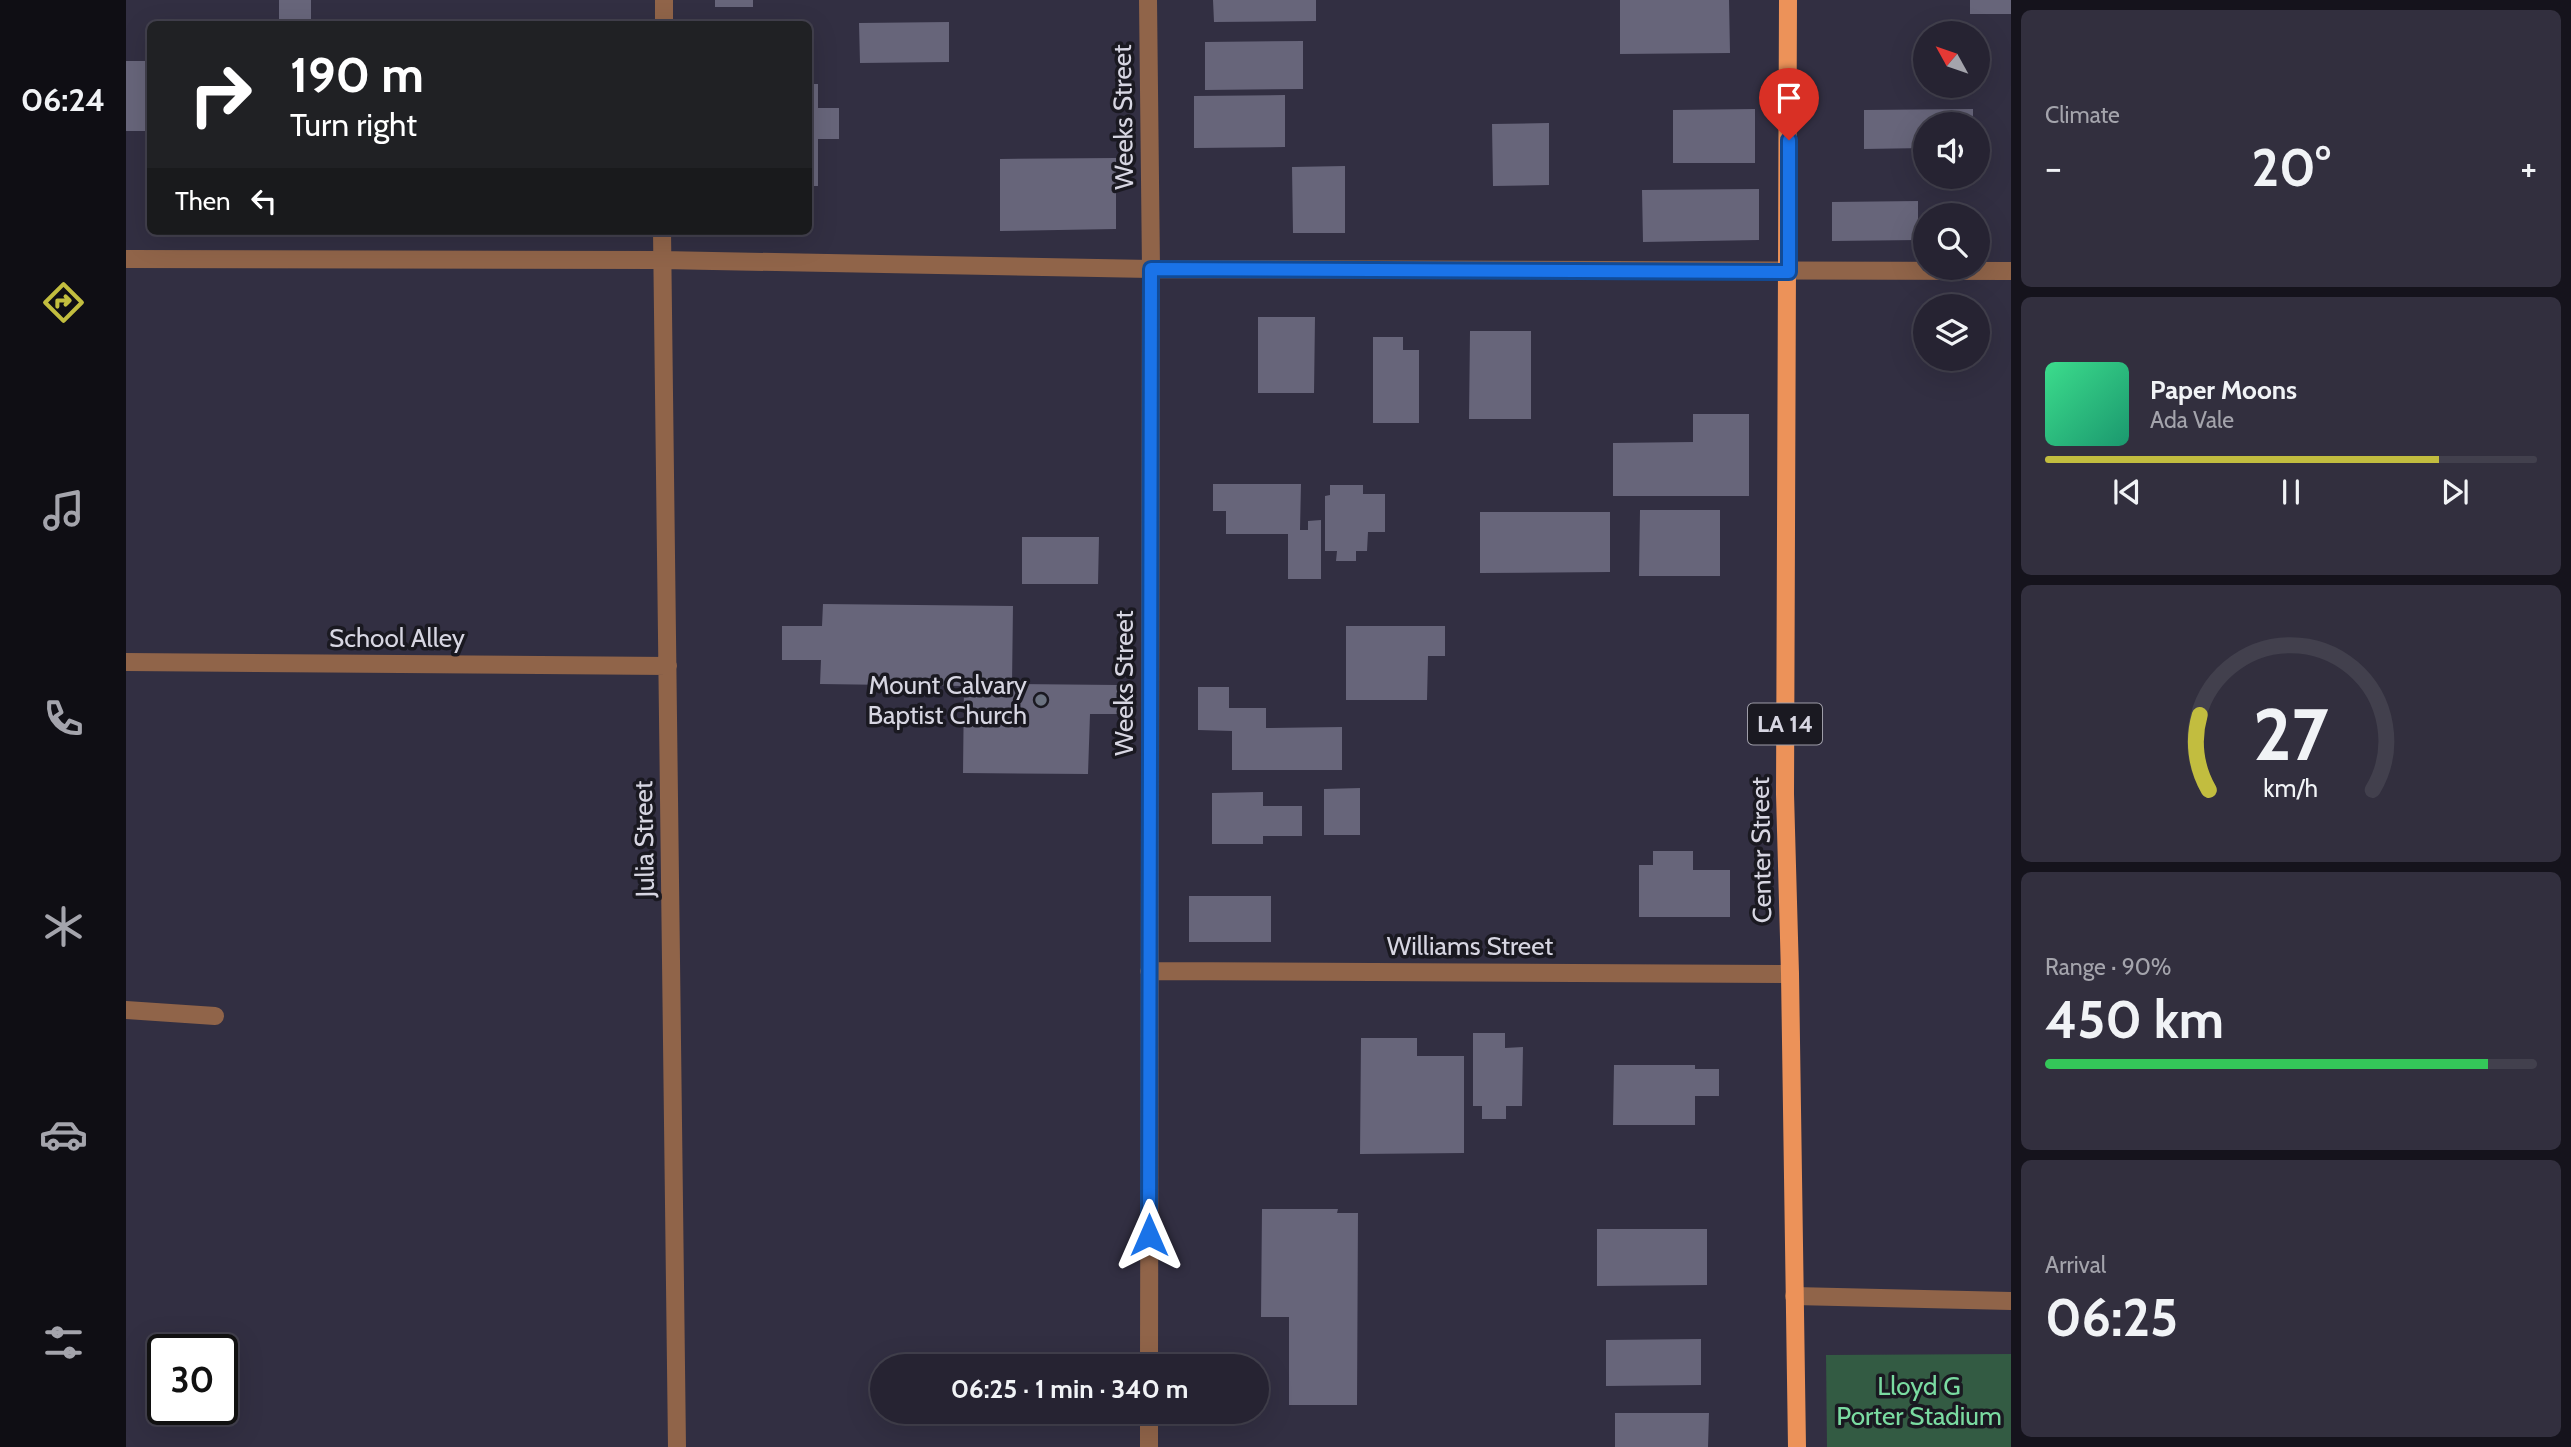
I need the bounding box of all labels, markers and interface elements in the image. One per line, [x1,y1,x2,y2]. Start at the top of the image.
north arrow [1913,21,1990,98]
map controls [1913,21,1990,371]
street label: Weeks Street [1106,44,1140,190]
text: 190 m [290,45,424,104]
icon: right [175,49,266,140]
pin [1759,68,1819,140]
icon: arrive [1770,79,1808,117]
text: 06:24 [21,80,105,119]
text: Climate [2045,101,2120,129]
text: Turn right [290,105,417,144]
button: sound [1913,112,1990,189]
text: 20° [2251,136,2331,199]
text: − [2045,144,2062,191]
text: + [2520,144,2537,191]
icon: left [245,182,283,220]
text: Then [175,185,231,217]
button: search [1913,203,1990,280]
icon: directions [39,278,88,327]
button: layers [1913,294,1990,371]
text: Paper Moons [2150,374,2297,406]
text: Ada Vale [2150,406,2234,434]
icon: previous [2108,473,2146,511]
icon: pause [2272,473,2310,511]
icon: next [2436,473,2474,511]
icon: music [39,486,88,535]
street label: Weeks Street [1108,610,1140,756]
street label: School Alley [329,622,465,654]
place label: Mount Calvary Baptist Church [868,669,1027,731]
text: 27 [2253,690,2329,778]
marker: Mount Calvary Baptist Church [1033,692,1049,708]
icon: phone [39,694,88,743]
road number: LA 14 [1748,704,1822,744]
text: km/h [2264,772,2318,802]
street label: Center Street [1744,776,1778,923]
street label: Julia Street [627,780,661,899]
icon: climate [39,902,88,951]
street label: Williams Street [1387,930,1553,962]
text: Range · 90% [2045,953,2172,981]
text: 450 km [2045,988,2224,1051]
icon: car [39,1110,88,1159]
position arrow [1112,1198,1186,1272]
text: Arrival [2045,1251,2106,1279]
text: 06:25 [2045,1286,2178,1349]
icon: filters [39,1318,88,1367]
speed limit sign: 30 [147,1334,238,1425]
park label: Lloyd G Porter Stadium [1836,1370,2002,1432]
text: 06:25 · 1 min · 340 m [951,1373,1188,1405]

